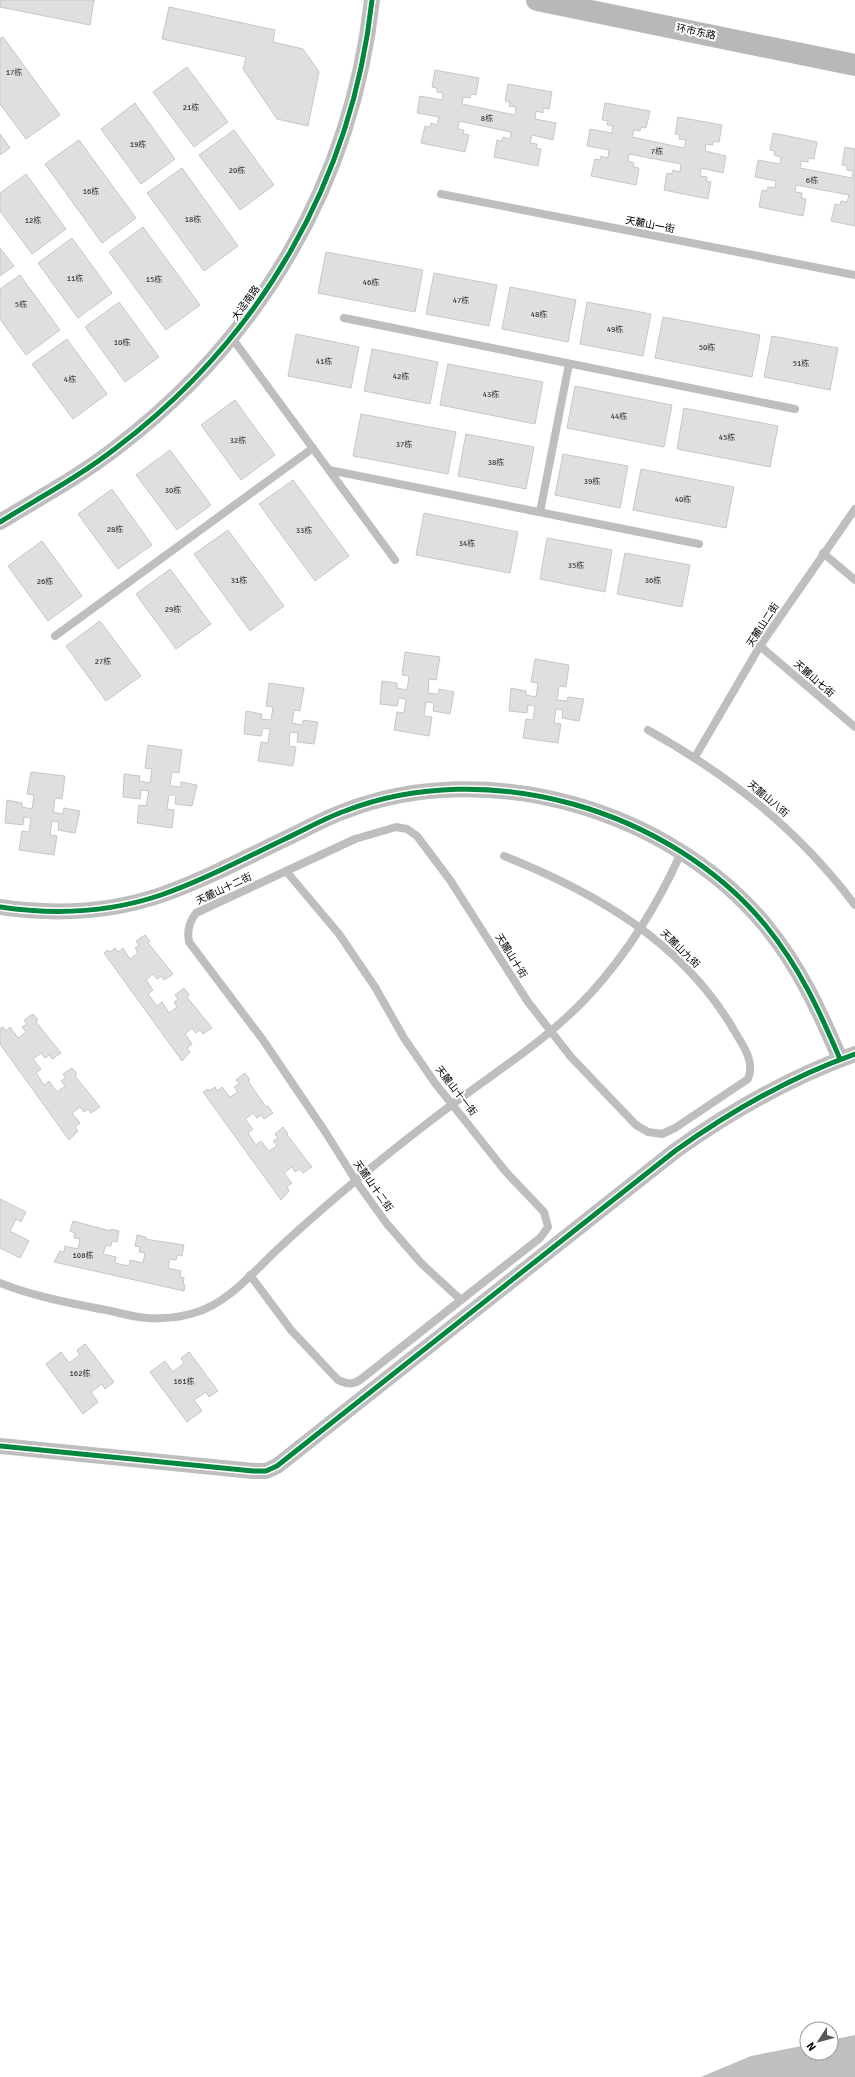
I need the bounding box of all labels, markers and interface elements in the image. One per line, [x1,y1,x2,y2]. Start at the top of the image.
street label: 环市东路 [675,22,717,42]
house number: 17栋 [6,67,22,77]
house number: 21栋 [183,102,199,112]
house number: 8栋 [481,113,493,123]
house number: 19栋 [130,139,146,149]
house number: 7栋 [651,146,663,156]
house number: 20栋 [229,165,245,175]
house number: 6栋 [806,175,818,185]
house number: 16栋 [83,186,99,196]
house number: 18栋 [185,214,201,224]
street label: 天麓山一街 [624,214,676,236]
house number: 12栋 [25,215,41,225]
house number: 11栋 [67,273,83,283]
house number: 15栋 [146,274,162,284]
house number: 46栋 [363,277,379,287]
street label: 大迳南路 [229,283,263,323]
house number: 47栋 [453,295,469,305]
house number: 5栋 [15,299,27,309]
house number: 48栋 [531,309,547,319]
house number: 49栋 [607,324,623,334]
house number: 10栋 [114,337,130,347]
house number: 50栋 [699,342,715,352]
house number: 41栋 [316,356,332,366]
house number: 51栋 [793,358,809,368]
house number: 42栋 [393,371,409,381]
house number: 4栋 [64,374,76,384]
house number: 43栋 [483,389,499,399]
house number: 44栋 [611,411,627,421]
house number: 45栋 [719,432,735,442]
house number: 32栋 [230,435,246,445]
house number: 37栋 [396,439,412,449]
house number: 38栋 [488,457,504,467]
house number: 39栋 [584,476,600,486]
house number: 30栋 [165,485,181,495]
house number: 40栋 [675,494,691,504]
house number: 28栋 [107,524,123,534]
house number: 33栋 [296,525,312,535]
house number: 34栋 [459,538,475,548]
house number: 35栋 [568,560,584,570]
house number: 31栋 [231,575,247,585]
house number: 36栋 [645,575,661,585]
house number: 26栋 [37,576,53,586]
street label: 天麓山二街 [744,601,782,649]
house number: 29栋 [165,604,181,614]
house number: 27栋 [95,656,111,666]
street label: 天麓山七街 [791,658,837,700]
street label: 天麓山八街 [745,778,791,820]
street label: 天麓山十二街 [194,871,254,907]
street label: 天麓山九街 [658,927,702,971]
street label: 天麓山十街 [493,932,529,980]
street label: 天麓山十一街 [433,1064,479,1118]
street label: 天麓山十二街 [351,1158,395,1214]
house number: 108栋 [73,1250,93,1260]
house number: 162栋 [70,1368,90,1378]
house number: 161栋 [174,1376,194,1386]
north arrow [799,2021,839,2061]
text: N [804,2040,819,2054]

